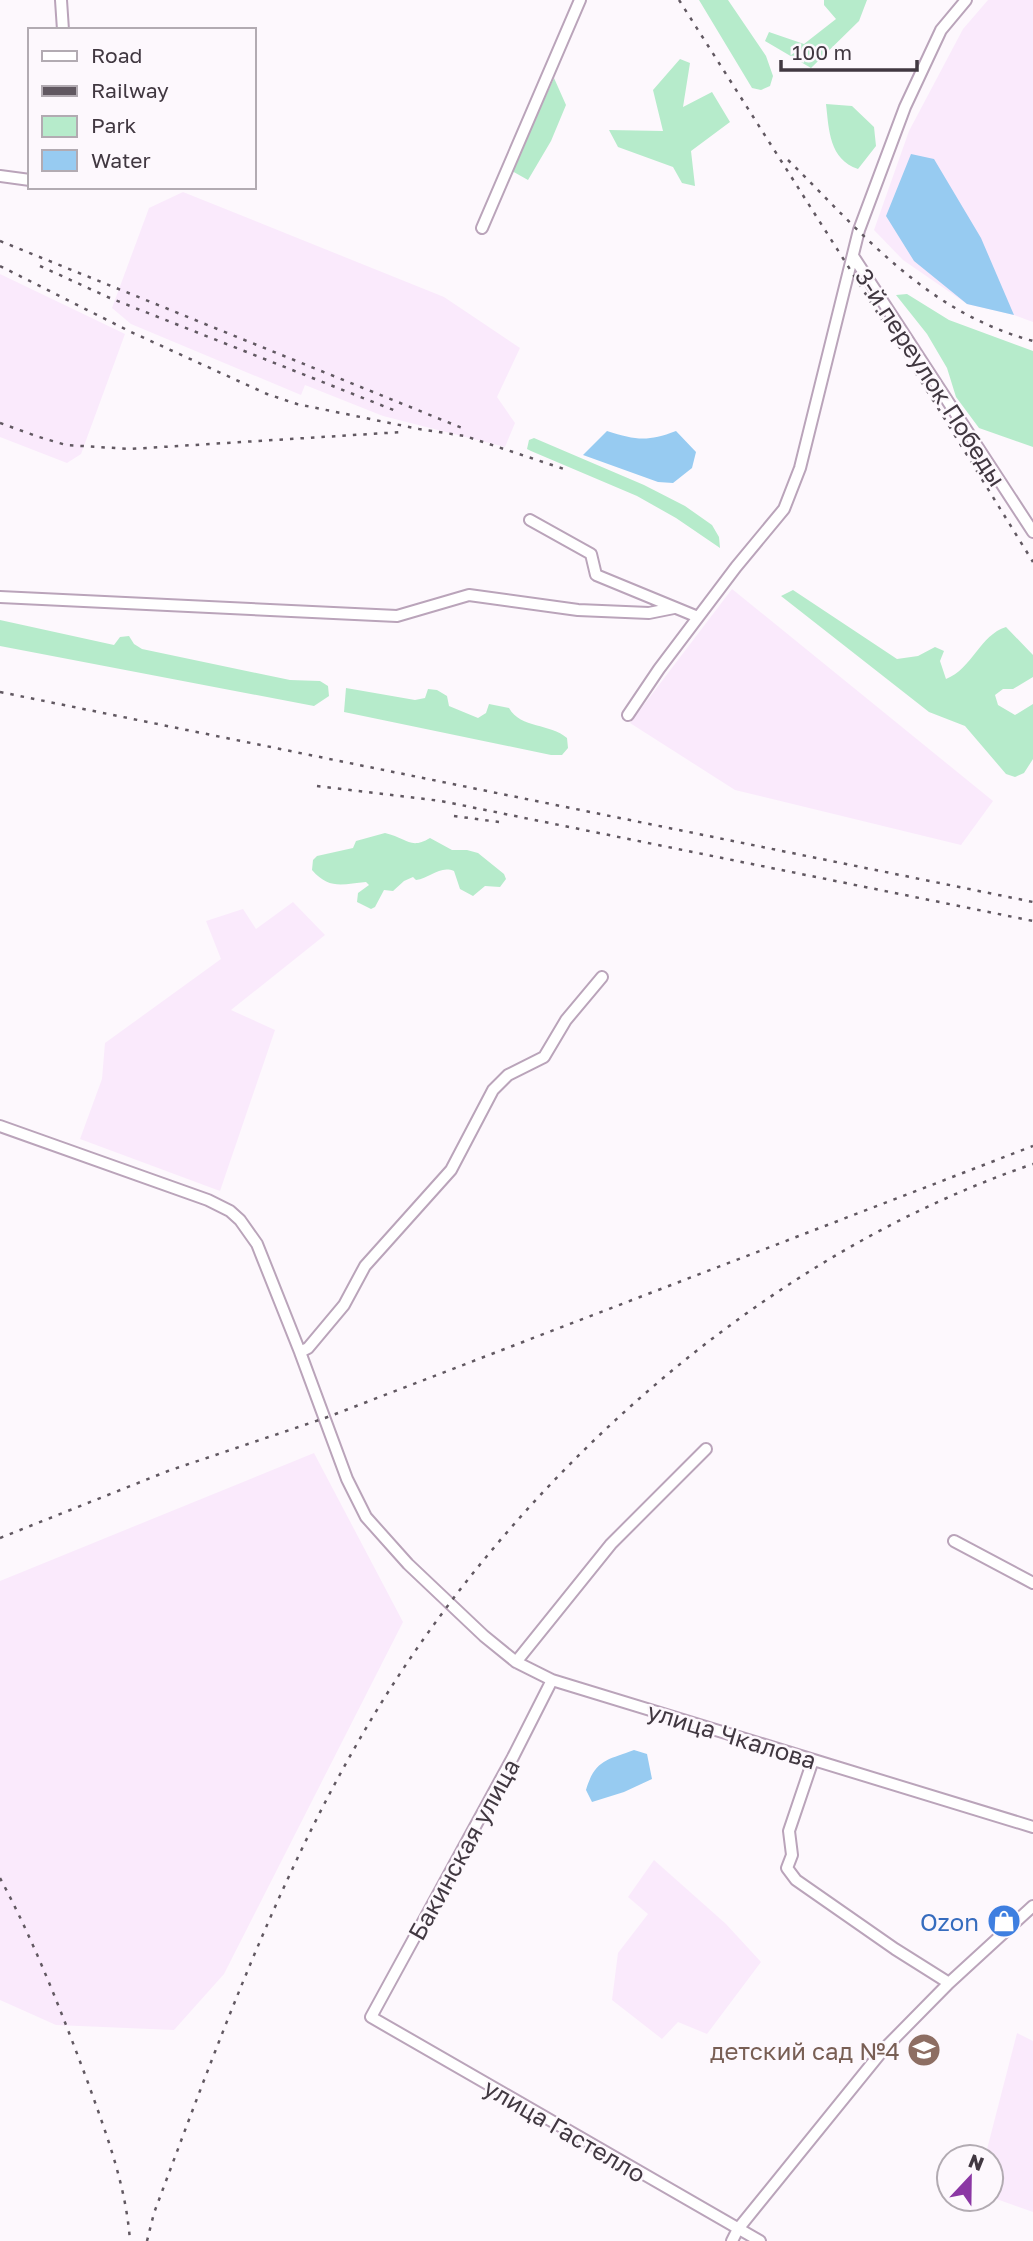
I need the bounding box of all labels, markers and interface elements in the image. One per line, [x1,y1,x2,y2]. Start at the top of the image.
legend [28,28,256,189]
scale bar [781,28,918,72]
text: 100 m [792,39,852,65]
text: Road [91,42,142,68]
text: Railway [91,77,169,103]
text: Park [91,112,137,138]
text: Water [91,147,151,173]
street label: 3-й переулок Победы [850,263,1012,491]
street label: улица Чкалова [644,1696,820,1774]
street label: Бакинская улица [401,1753,525,1945]
shop icon: Ozon [985,1902,1023,1940]
place label: Ozon [920,1907,979,1936]
school or university icon: детский сад №4 [905,2031,943,2069]
place label: детский сад №4 [710,2036,900,2065]
street label: улица Гастелло [479,2072,651,2188]
north arrow [935,2143,1005,2213]
text: N [966,2148,988,2175]

